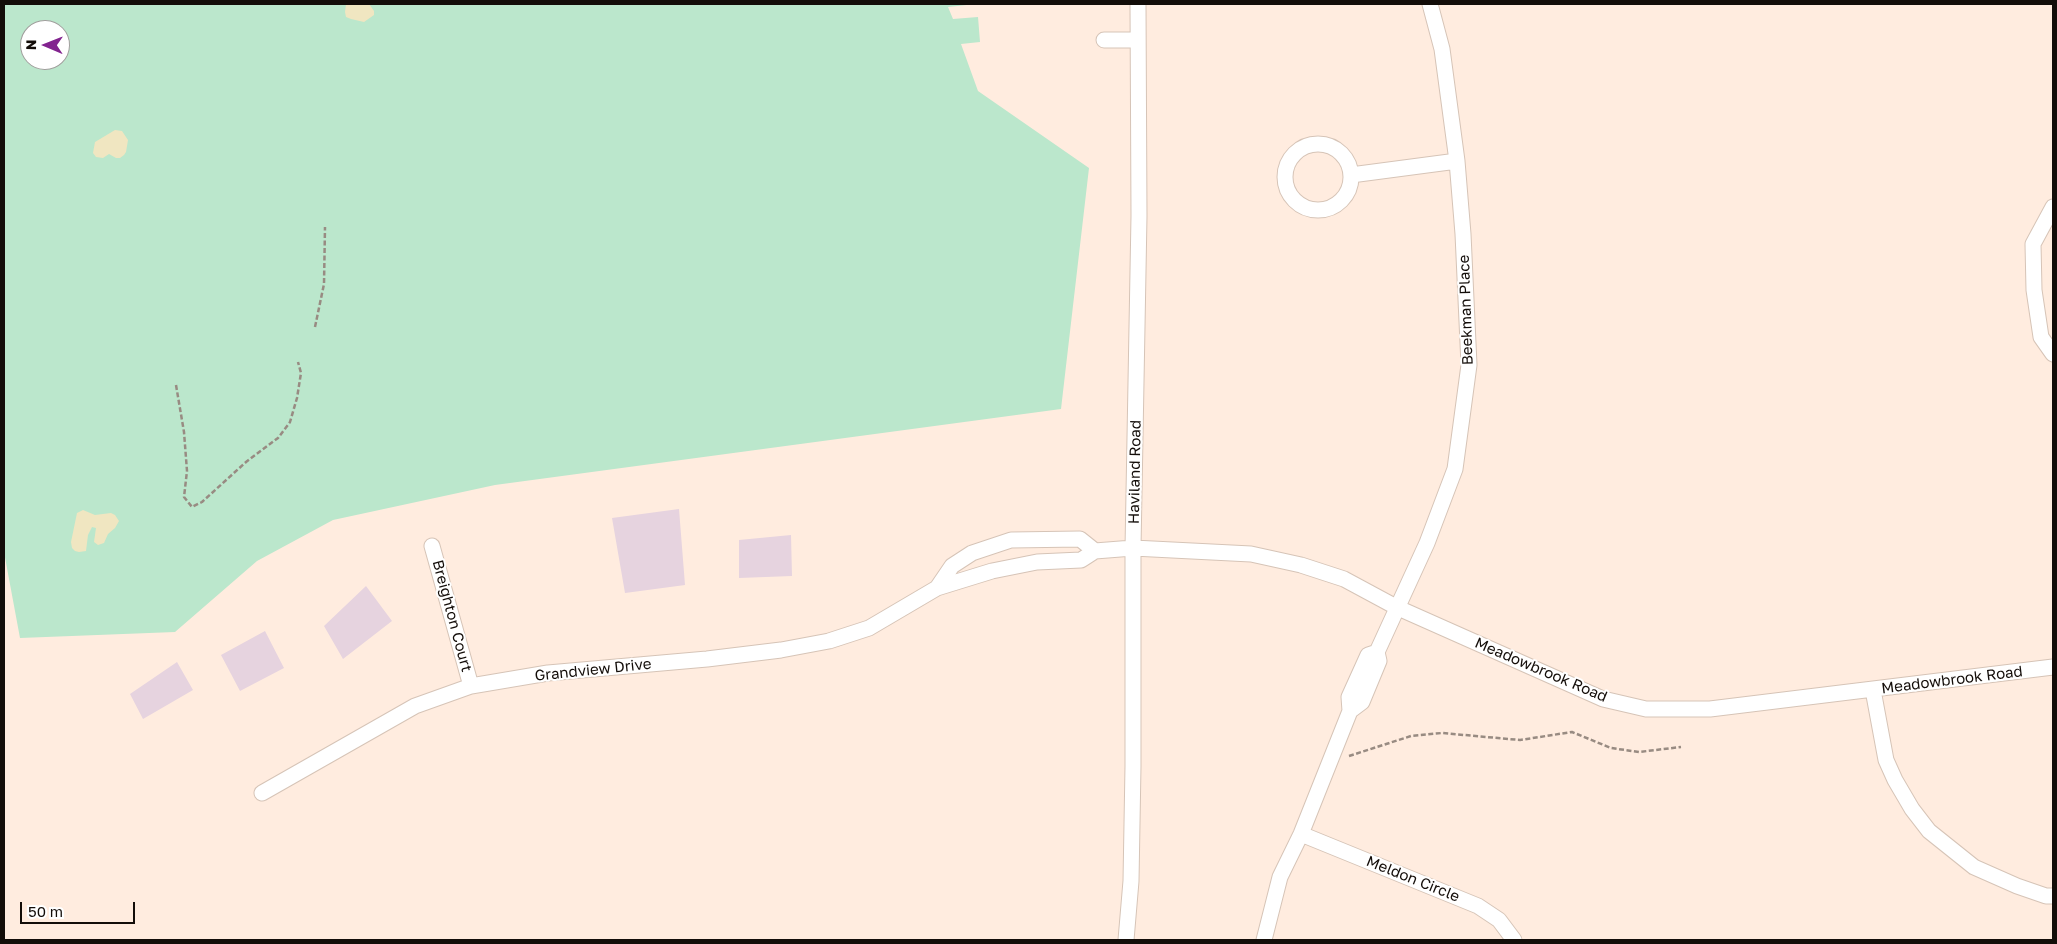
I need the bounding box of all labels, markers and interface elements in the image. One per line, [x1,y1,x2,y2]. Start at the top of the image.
north arrow [20,20,70,70]
text: N [22,39,39,50]
street label: Beekman Place [1455,254,1477,366]
street label: Haviland Road [1125,420,1145,524]
street label: Breighton Court [428,558,476,674]
street label: Meadowbrook Road [1472,634,1610,706]
street label: Grandview Drive [534,655,652,685]
street label: Meadowbrook Road [1880,662,2024,698]
street label: Meldon Circle [1364,852,1462,906]
scale bar [22,892,138,924]
text: 50 m [28,902,63,920]

